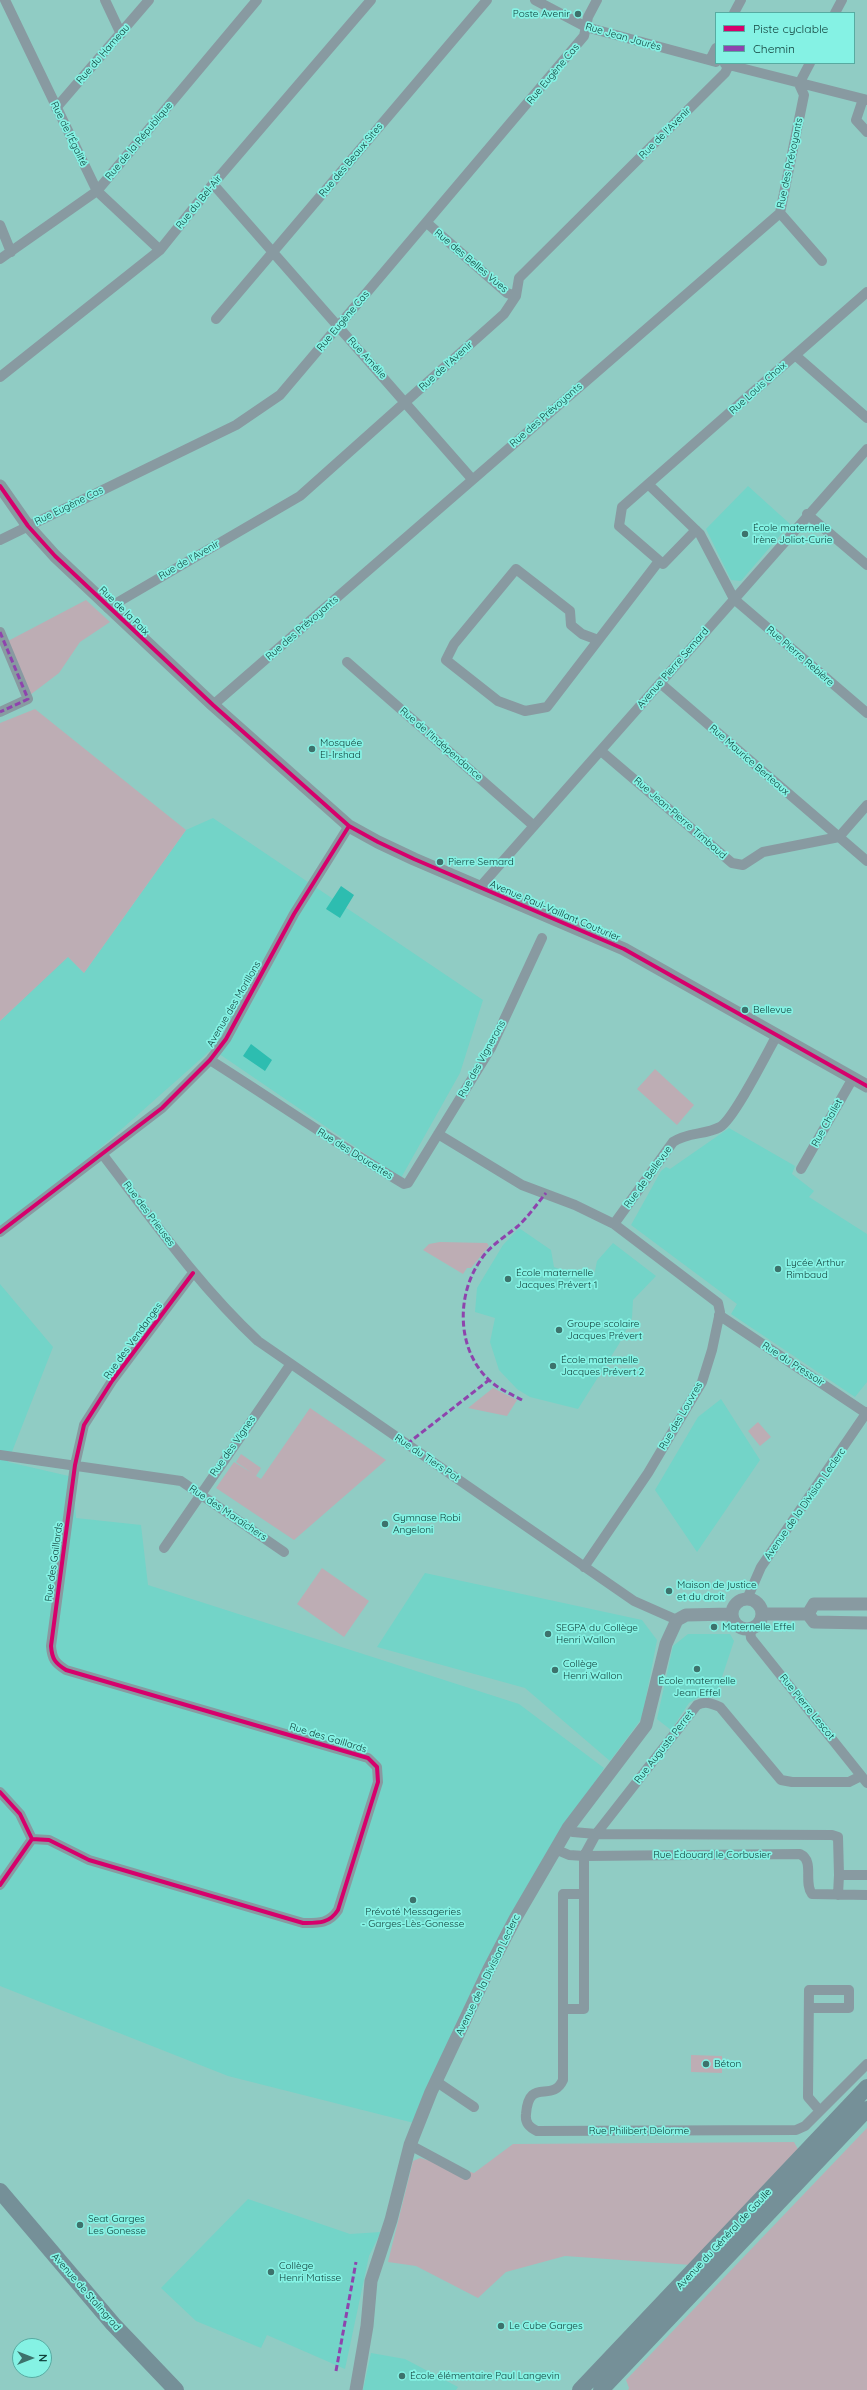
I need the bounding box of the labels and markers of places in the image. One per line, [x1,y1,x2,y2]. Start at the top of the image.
place label: Poste Avenir [513,8,570,20]
marker: Poste Avenir [573,9,583,19]
place label: École maternelle Irène Joliot-Curie [753,522,832,546]
marker: École maternelle Irène Joliot-Curie [740,529,750,539]
place label: Mosquée El-Irshad [320,737,362,760]
marker: Mosquée El-Irshad [307,744,317,754]
place label: Pierre Semard [448,856,514,868]
marker: Pierre Semard [435,857,445,867]
place label: Bellevue [753,1004,792,1016]
marker: Bellevue [740,1005,750,1015]
place label: Lycée Arthur Rimbaud [786,1257,845,1280]
marker: Lycée Arthur Rimbaud [773,1264,783,1274]
place label: École maternelle Jacques Prévert 1 [516,1267,598,1290]
marker: École maternelle Jacques Prévert 1 [503,1274,513,1284]
place label: Groupe scolaire Jacques Prévert [567,1318,642,1342]
marker: Groupe scolaire Jacques Prévert [554,1325,564,1335]
place label: École maternelle Jacques Prévert 2 [561,1354,644,1378]
marker: École maternelle Jacques Prévert 2 [548,1361,558,1371]
place label: Gymnase Robi Angeloni [393,1512,461,1536]
marker: Gymnase Robi Angeloni [380,1519,390,1529]
place label: Maison de justice et du droit [677,1579,757,1602]
marker: Maison de justice et du droit [664,1586,674,1596]
place label: Maternelle Effel [722,1621,794,1633]
place label: SEGPA du Collège Henri Wallon [556,1622,638,1646]
marker: Maternelle Effel [709,1622,719,1632]
marker: SEGPA du Collège Henri Wallon [543,1629,553,1639]
place label: Collège Henri Wallon [563,1658,622,1682]
marker: École maternelle Jean Effel [692,1664,702,1674]
marker: Collège Henri Wallon [550,1665,560,1675]
place label: École maternelle Jean Effel [658,1675,736,1698]
marker: Prévoté Messageries - Garges-Lès-Gonesse [408,1895,418,1905]
place label: Prévoté Messageries - Garges-Lès-Gonesse [362,1906,464,1930]
place label: Béton [714,2058,741,2070]
marker: Béton [701,2059,711,2069]
place label: Seat Garges Les Gonesse [88,2213,146,2236]
marker: Seat Garges Les Gonesse [75,2220,85,2230]
place label: Collège Henri Matisse [279,2260,341,2284]
marker: Collège Henri Matisse [266,2267,276,2277]
place label: Le Cube Garges [509,2320,583,2332]
marker: Le Cube Garges [496,2321,506,2331]
place label: École élémentaire Paul Langevin [410,2370,560,2382]
marker: École élémentaire Paul Langevin [397,2371,407,2381]

